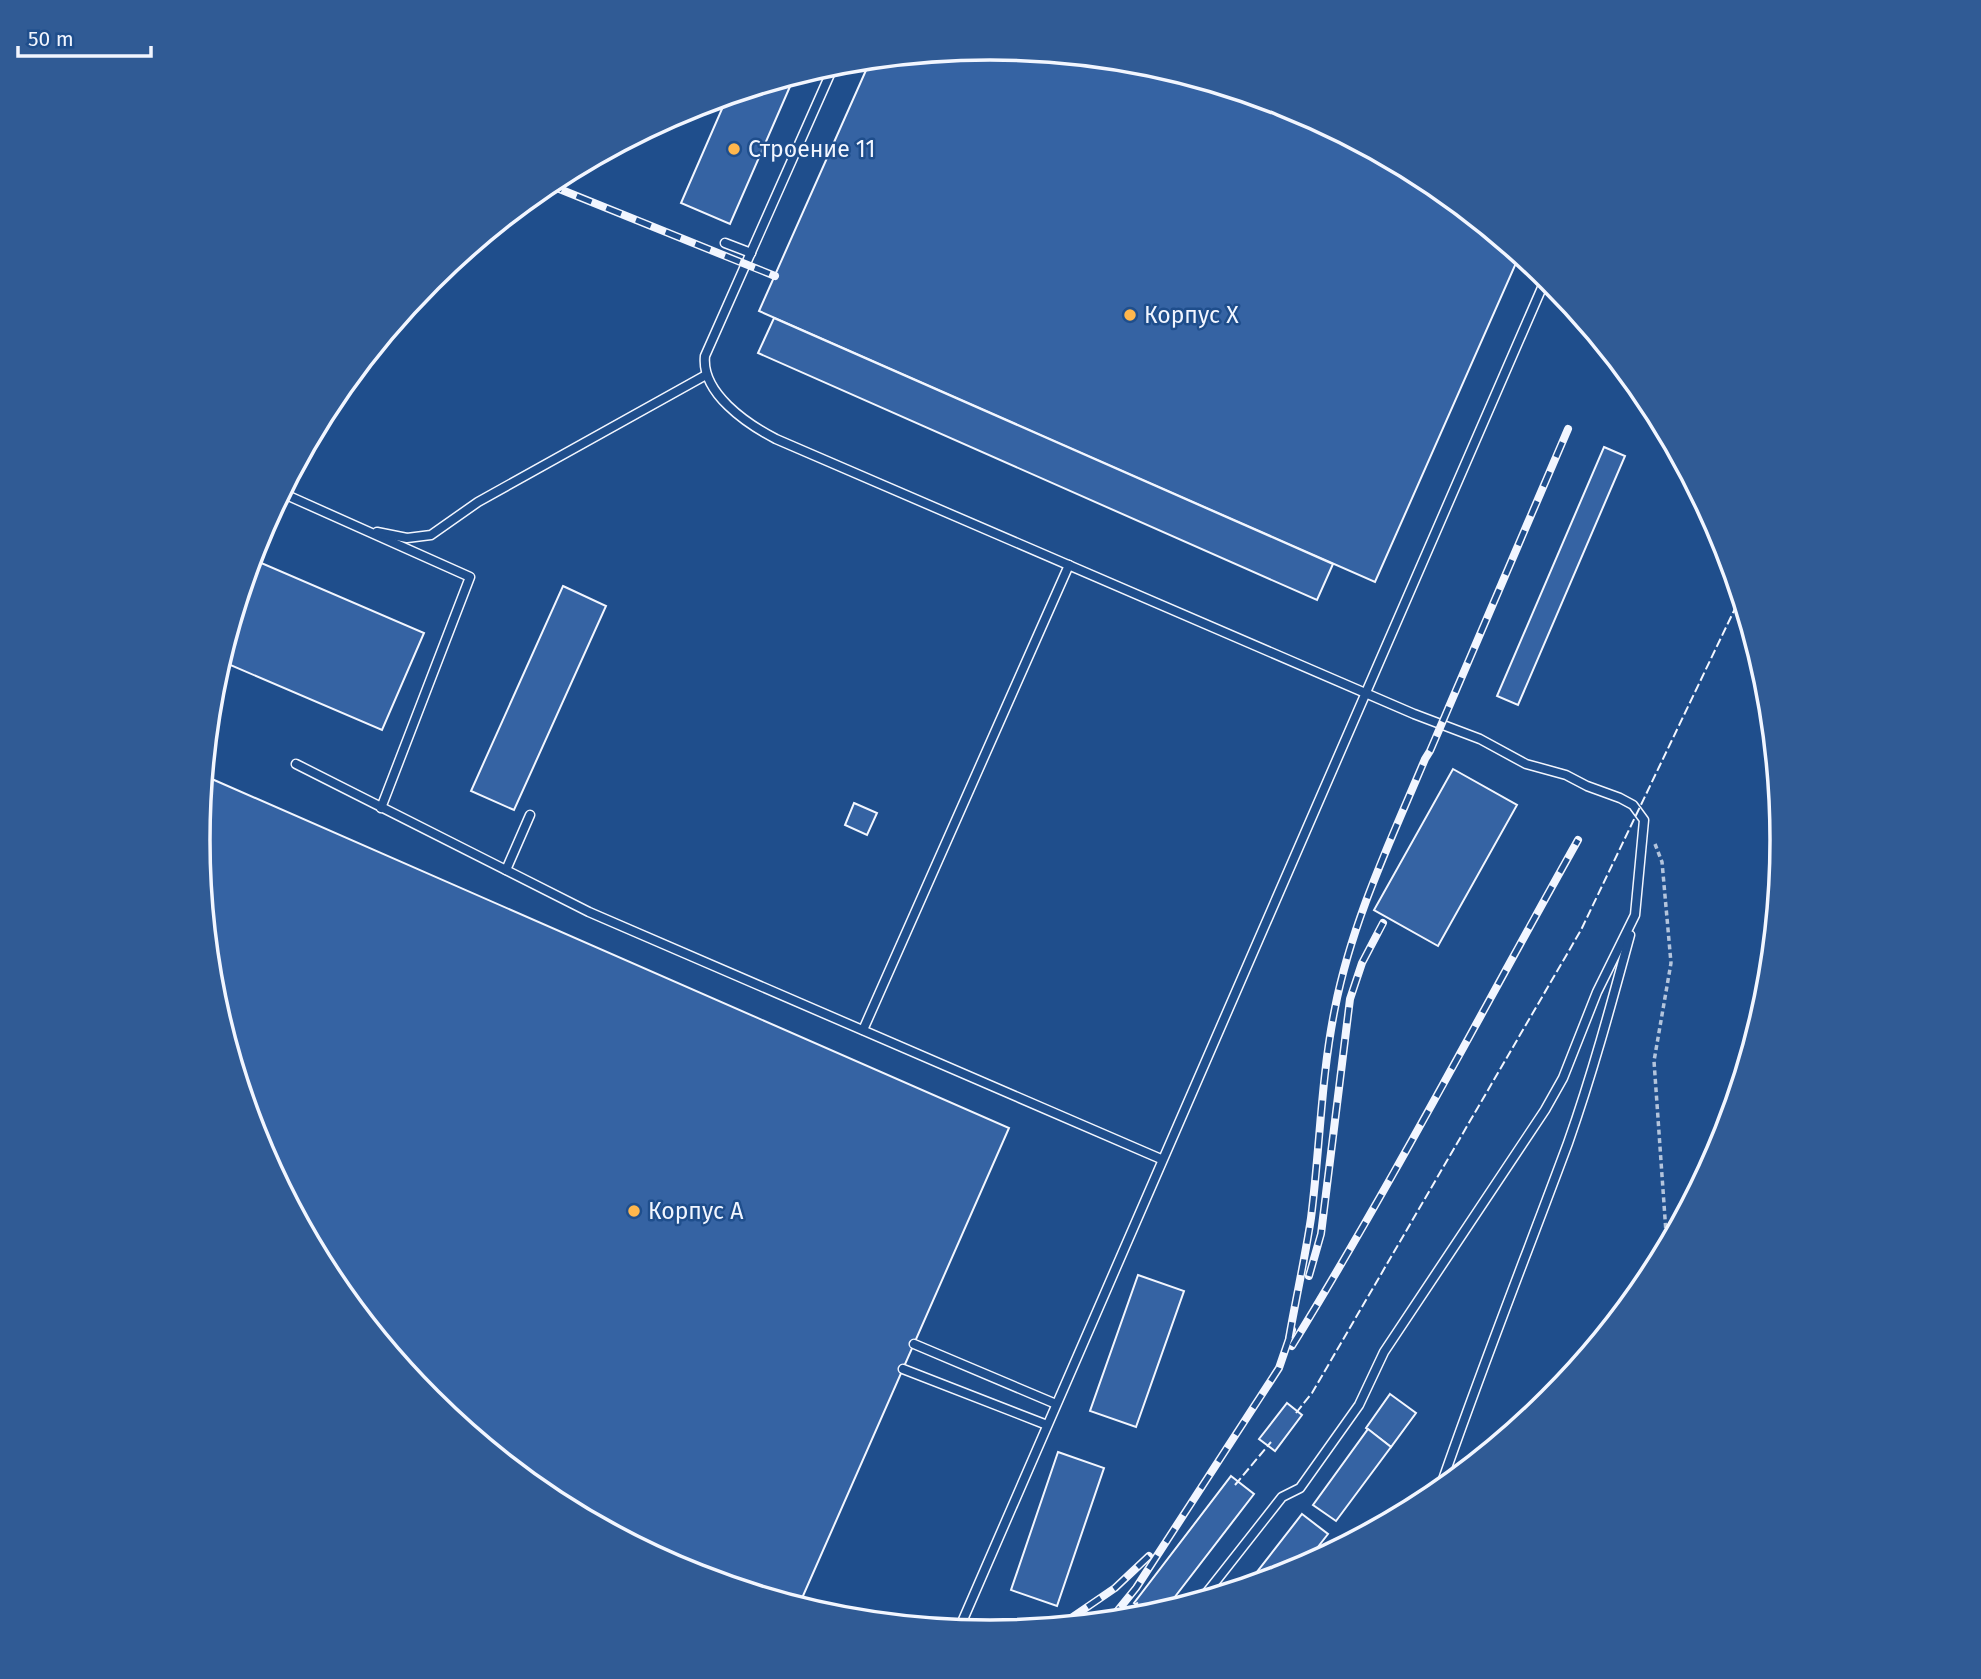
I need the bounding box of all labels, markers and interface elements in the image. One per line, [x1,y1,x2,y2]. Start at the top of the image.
scale bar [18,14,150,58]
text: 50 m [28,26,74,52]
place label: Строение 11 [748,135,875,163]
marker: Строение 11 [726,141,742,157]
place label: Корпус Х [1144,301,1239,329]
marker: Корпус Х [1122,307,1138,323]
place label: Корпус А [648,1197,744,1225]
marker: Корпус А [626,1203,642,1219]

